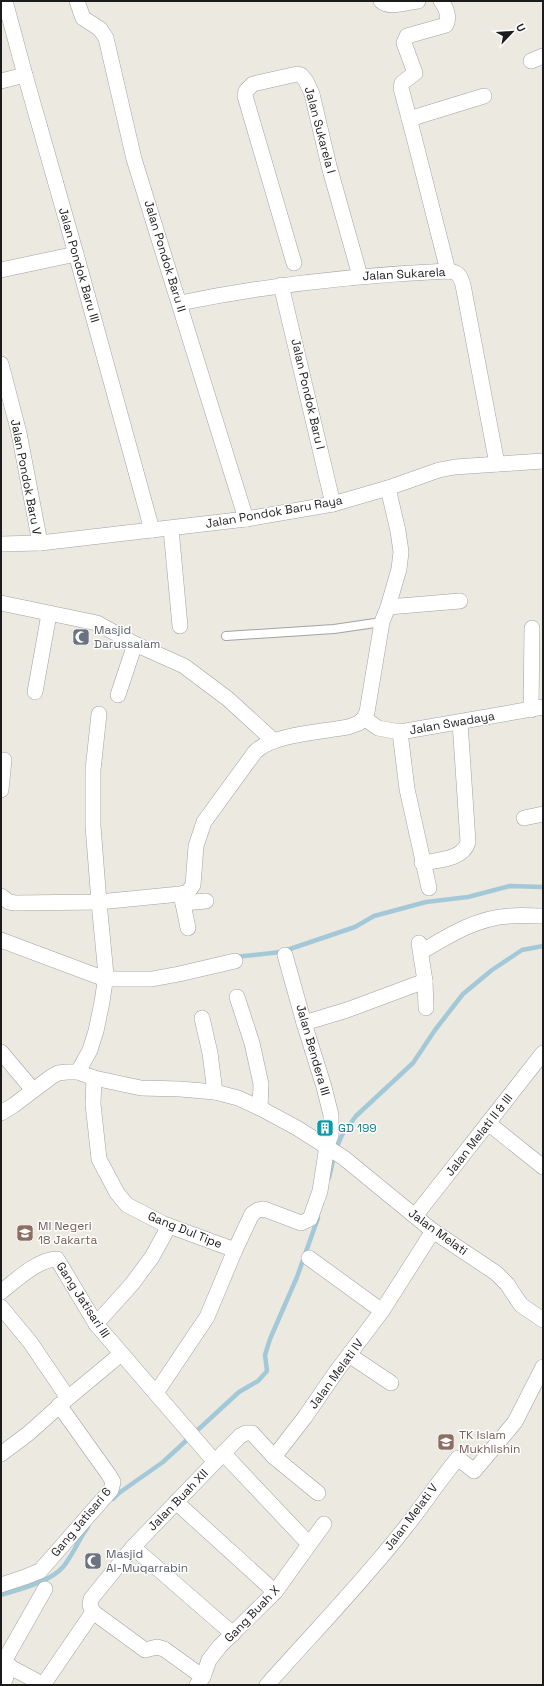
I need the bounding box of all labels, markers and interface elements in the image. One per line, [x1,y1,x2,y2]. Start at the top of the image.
north arrow [492,12,532,52]
text: U [513,21,529,34]
street label: Jalan Sukarela I [301,85,339,175]
street label: Jalan Pondok Baru II [140,198,190,314]
street label: Jalan Pondok Baru III [55,206,103,324]
street label: Jalan Sukarela [362,264,446,284]
street label: Jalan Pondok Baru I [287,337,329,451]
street label: Jalan Pondok Baru V [7,418,45,537]
street label: Jalan Pondok Baru Raya [204,492,344,532]
place label: Masjid Darussalam [94,622,160,652]
mosque icon: Masjid Darussalam [71,627,91,647]
street label: Jalan Swadaya [408,708,496,738]
street label: Jalan Bendera III [292,1002,334,1098]
street label: Jalan Melati II & III [442,1090,516,1180]
building icon: GD 199 [315,1118,335,1138]
place label: GD 199 [338,1120,377,1136]
street label: Jalan Melati [405,1205,471,1259]
street label: Gang Dul Tipe [146,1208,224,1252]
place label: MI Negeri 18 Jakarta [38,1218,98,1248]
school or university icon: MI Negeri 18 Jakarta [15,1223,35,1243]
street label: Gang Jatisari III [53,1259,113,1341]
street label: Jalan Melati IV [305,1335,367,1412]
place label: TK Islam Mukhlishin [459,1427,520,1457]
school or university icon: TK Islam Mukhlishin [436,1432,456,1452]
street label: Jalan Buah XII [144,1466,212,1534]
street label: Jalan Melati V [381,1480,442,1554]
street label: Gang Jatisari 6 [47,1484,115,1560]
place label: Masjid Al-Muqarrabin [106,1546,188,1576]
mosque icon: Masjid Al-Muqarrabin [83,1551,103,1571]
street label: Gang Buah X [221,1582,283,1646]

